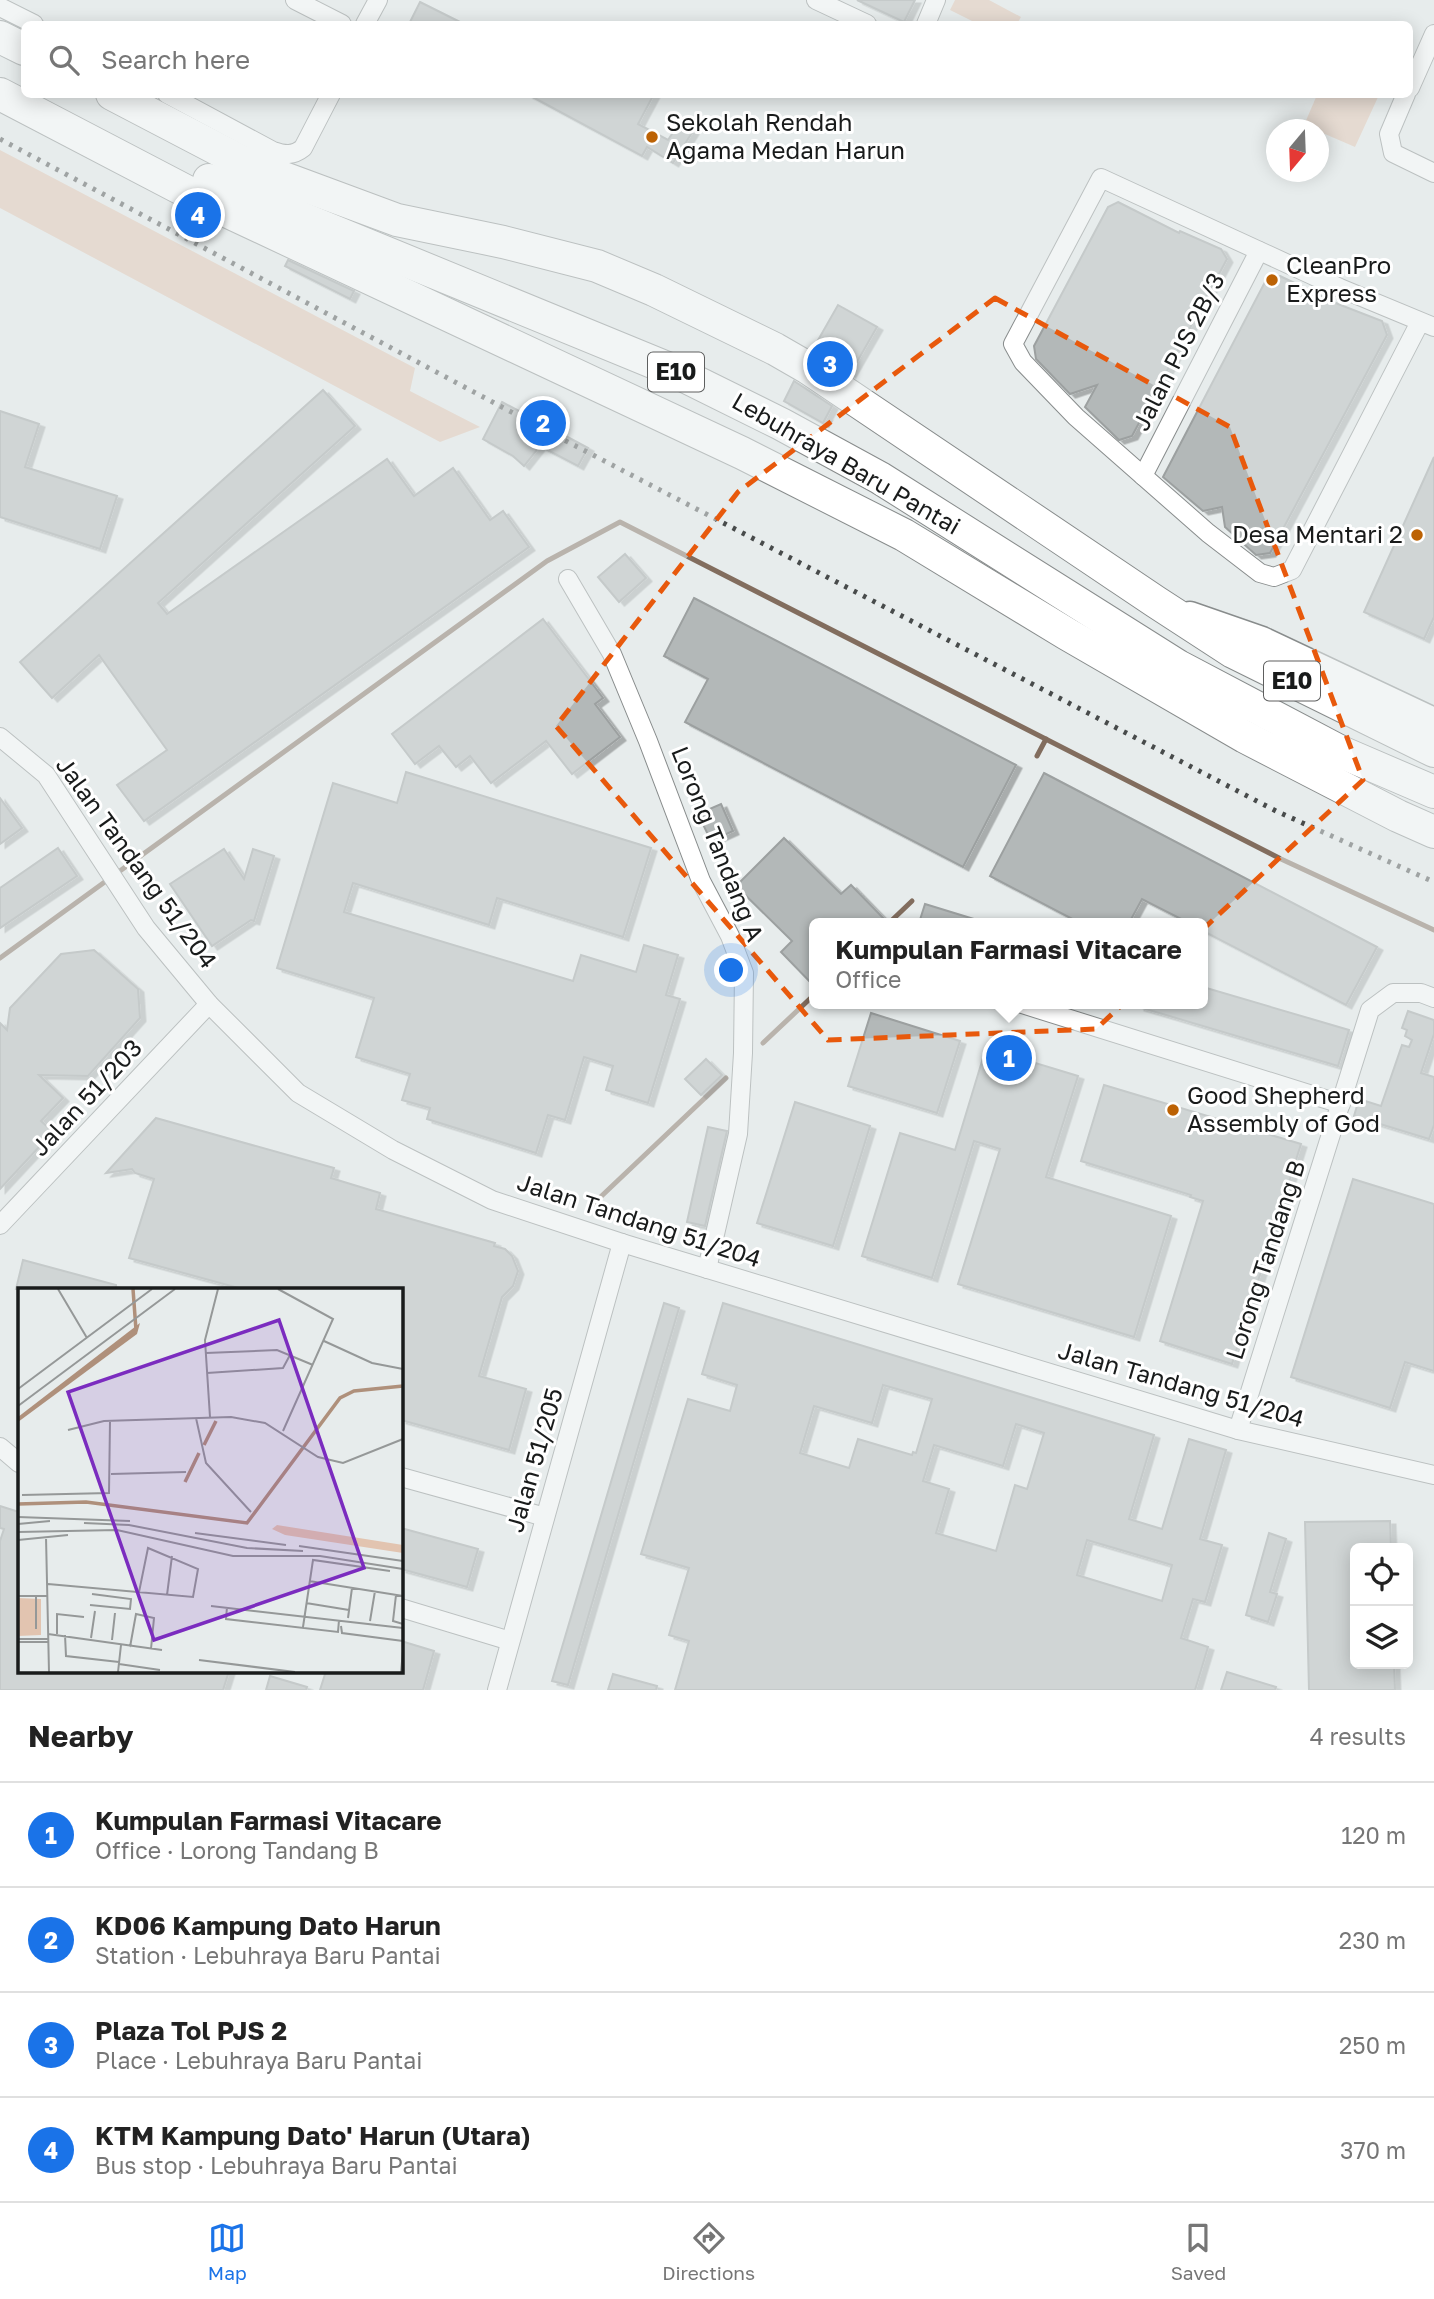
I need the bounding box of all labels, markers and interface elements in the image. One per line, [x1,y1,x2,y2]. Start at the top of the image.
search box [21,21,1413,98]
icon: search [45,41,83,79]
text: Search here [101,44,250,75]
place label: Sekolah Rendah Agama Medan Harun [666,107,905,164]
north arrow [1266,119,1329,182]
marker: Sekolah Rendah Agama Medan Harun [644,129,660,145]
pin: 4 [175,189,221,241]
place label: CleanPro Express [1286,250,1391,307]
street label: Jalan PJS 2B/3 [1125,268,1230,435]
marker: CleanPro Express [1264,272,1280,288]
pin: 3 [807,338,853,390]
road number: E10 [648,352,704,392]
street label: Lebuhraya Baru Pantai [728,386,966,540]
pin: 2 [520,397,566,449]
place label: Desa Mentari 2 [1232,519,1403,548]
marker: Desa Mentari 2 [1409,527,1425,543]
road number: E10 [1264,662,1320,701]
street label: Lorong Tandang A [666,742,771,945]
street label: Jalan Tandang 51/204 [51,751,224,974]
popup [809,918,1208,1009]
text: Kumpulan Farmasi Vitacare [835,934,1182,965]
your location [714,953,748,987]
text: Office [835,965,901,993]
pin: 1 [986,1032,1032,1084]
street label: Jalan 51/203 [25,1033,147,1161]
place label: Good Shepherd Assembly of God [1187,1080,1380,1137]
marker: Good Shepherd Assembly of God [1165,1102,1181,1118]
street label: Lorong Tandang B [1219,1156,1310,1363]
street label: Jalan Tandang 51/204 [514,1166,765,1273]
inset map [18,1288,402,1672]
street label: Jalan Tandang 51/204 [1055,1335,1308,1433]
street label: Jalan 51/205 [499,1384,568,1535]
map controls [1350,1543,1413,1669]
button: locate [1350,1543,1413,1606]
button: layers [1350,1606,1413,1669]
text: Nearby [28,1718,133,1754]
text: 4 results [1310,1722,1406,1750]
text: Kumpulan Farmasi Vitacare [95,1805,442,1836]
text: 1 [45,1821,57,1849]
text: 120 m [1341,1821,1406,1849]
text: Office · Lorong Tandang B [95,1836,379,1864]
text: KD06 Kampung Dato Harun [95,1910,441,1941]
text: 2 [44,1926,58,1954]
text: 230 m [1339,1926,1406,1954]
text: Station · Lebuhraya Baru Pantai [95,1941,441,1969]
text: Plaza Tol PJS 2 [95,2015,287,2046]
text: 3 [44,2031,58,2059]
text: 250 m [1339,2031,1406,2059]
text: Place · Lebuhraya Baru Pantai [95,2046,422,2074]
text: KTM Kampung Dato' Harun (Utara) [95,2120,531,2151]
text: 4 [44,2136,58,2164]
text: 370 m [1340,2136,1406,2164]
text: Bus stop · Lebuhraya Baru Pantai [95,2151,458,2179]
tab: Map [208,2219,247,2284]
tab: Directions [662,2219,755,2284]
tab: Saved [1171,2219,1226,2284]

